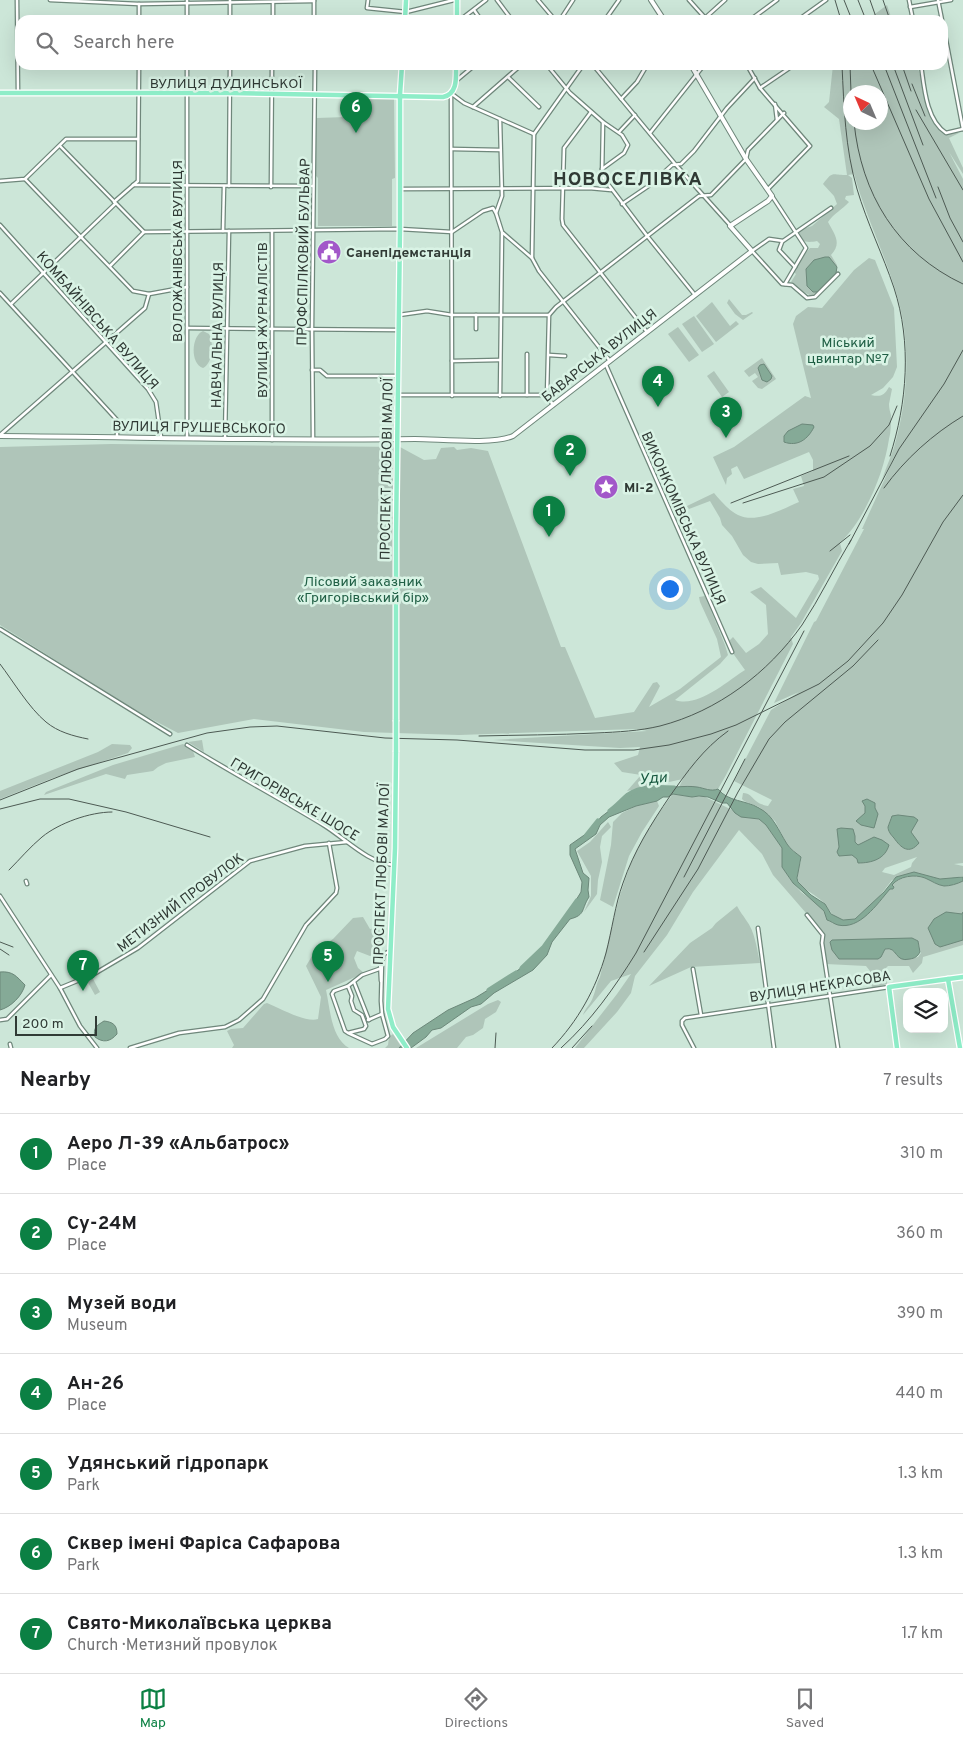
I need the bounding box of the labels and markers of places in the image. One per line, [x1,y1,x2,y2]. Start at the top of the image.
pin: 6 [340,92,372,133]
public building icon: Санепідемстанція [316,239,342,265]
place label: Санепідемстанція [346,245,471,262]
pin: 4 [642,366,674,407]
pin: 3 [710,397,742,438]
pin: 2 [554,435,586,476]
place icon: Мі-2 [593,474,619,500]
place label: Мі-2 [624,480,654,497]
pin: 1 [533,496,565,537]
pin: 5 [312,941,344,982]
pin: 7 [67,950,99,991]

